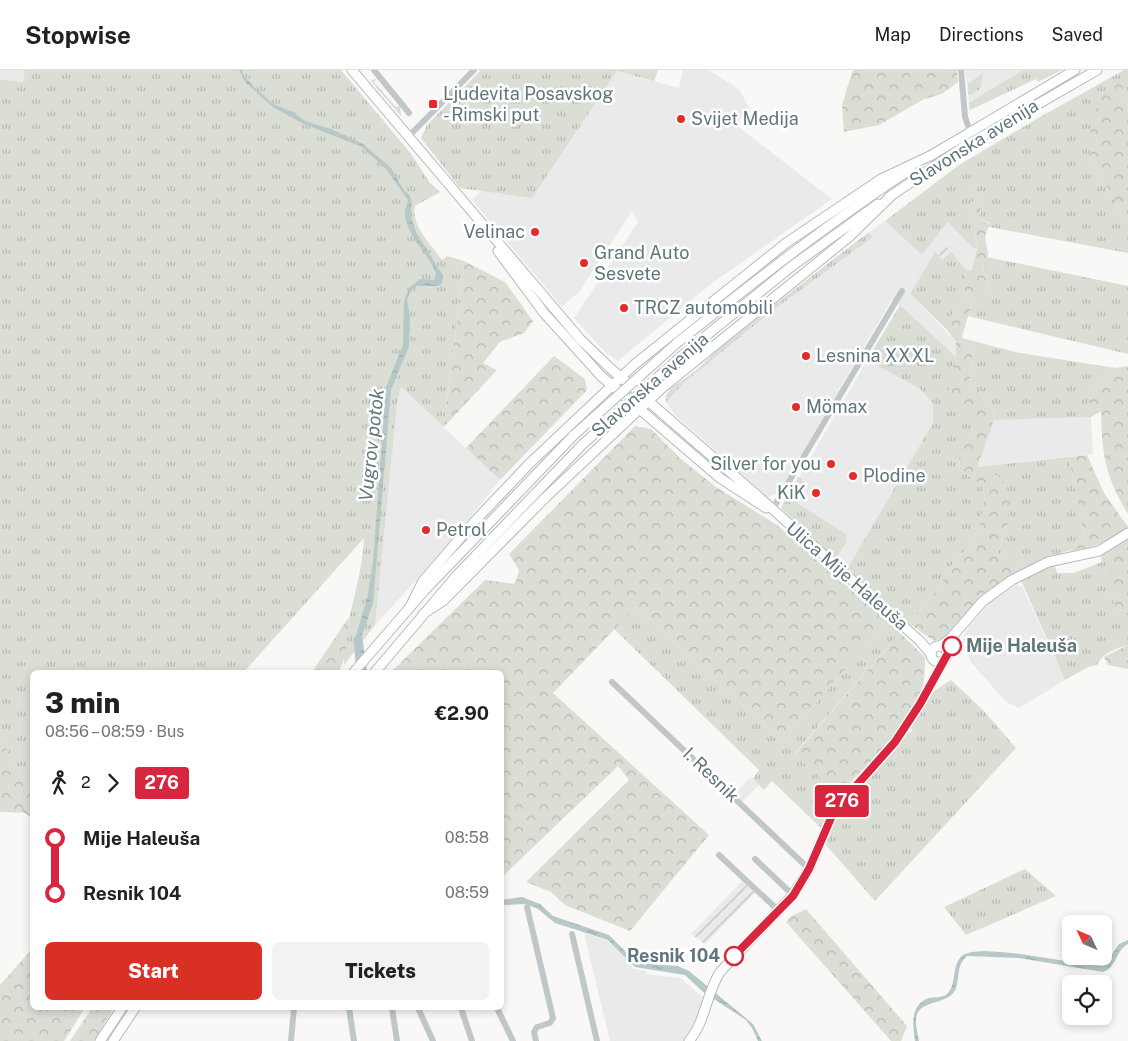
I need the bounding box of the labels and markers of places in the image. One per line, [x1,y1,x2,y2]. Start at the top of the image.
place label: Ljudevita Posavskog - Rimski put [443,83,613,125]
marker: Ljudevita Posavskog - Rimski put [427,98,439,110]
place label: Svijet Medija [691,108,799,129]
marker: Svijet Medija [675,113,687,125]
place label: Velinac [463,221,525,242]
marker: Velinac [529,226,541,238]
place label: Grand Auto Sesvete [594,242,689,284]
marker: Grand Auto Sesvete [578,257,590,269]
place label: TRCZ automobili [634,297,773,318]
marker: TRCZ automobili [618,302,630,314]
place label: Lesnina XXXL [816,345,934,366]
marker: Lesnina XXXL [800,350,812,362]
place label: Mömax [806,396,867,417]
marker: Mömax [790,401,802,413]
place label: Silver for you [710,453,821,474]
marker: Silver for you [825,458,837,470]
place label: Plodine [863,465,926,486]
marker: Plodine [847,470,859,482]
place label: KiK [777,482,806,503]
marker: KiK [810,487,822,499]
place label: Petrol [436,519,487,540]
marker: Petrol [420,524,432,536]
place label: Mije Haleuša [966,635,1077,656]
marker: Mije Haleuša [942,636,962,656]
place label: Resnik 104 [627,945,720,966]
marker: Resnik 104 [724,946,744,966]

